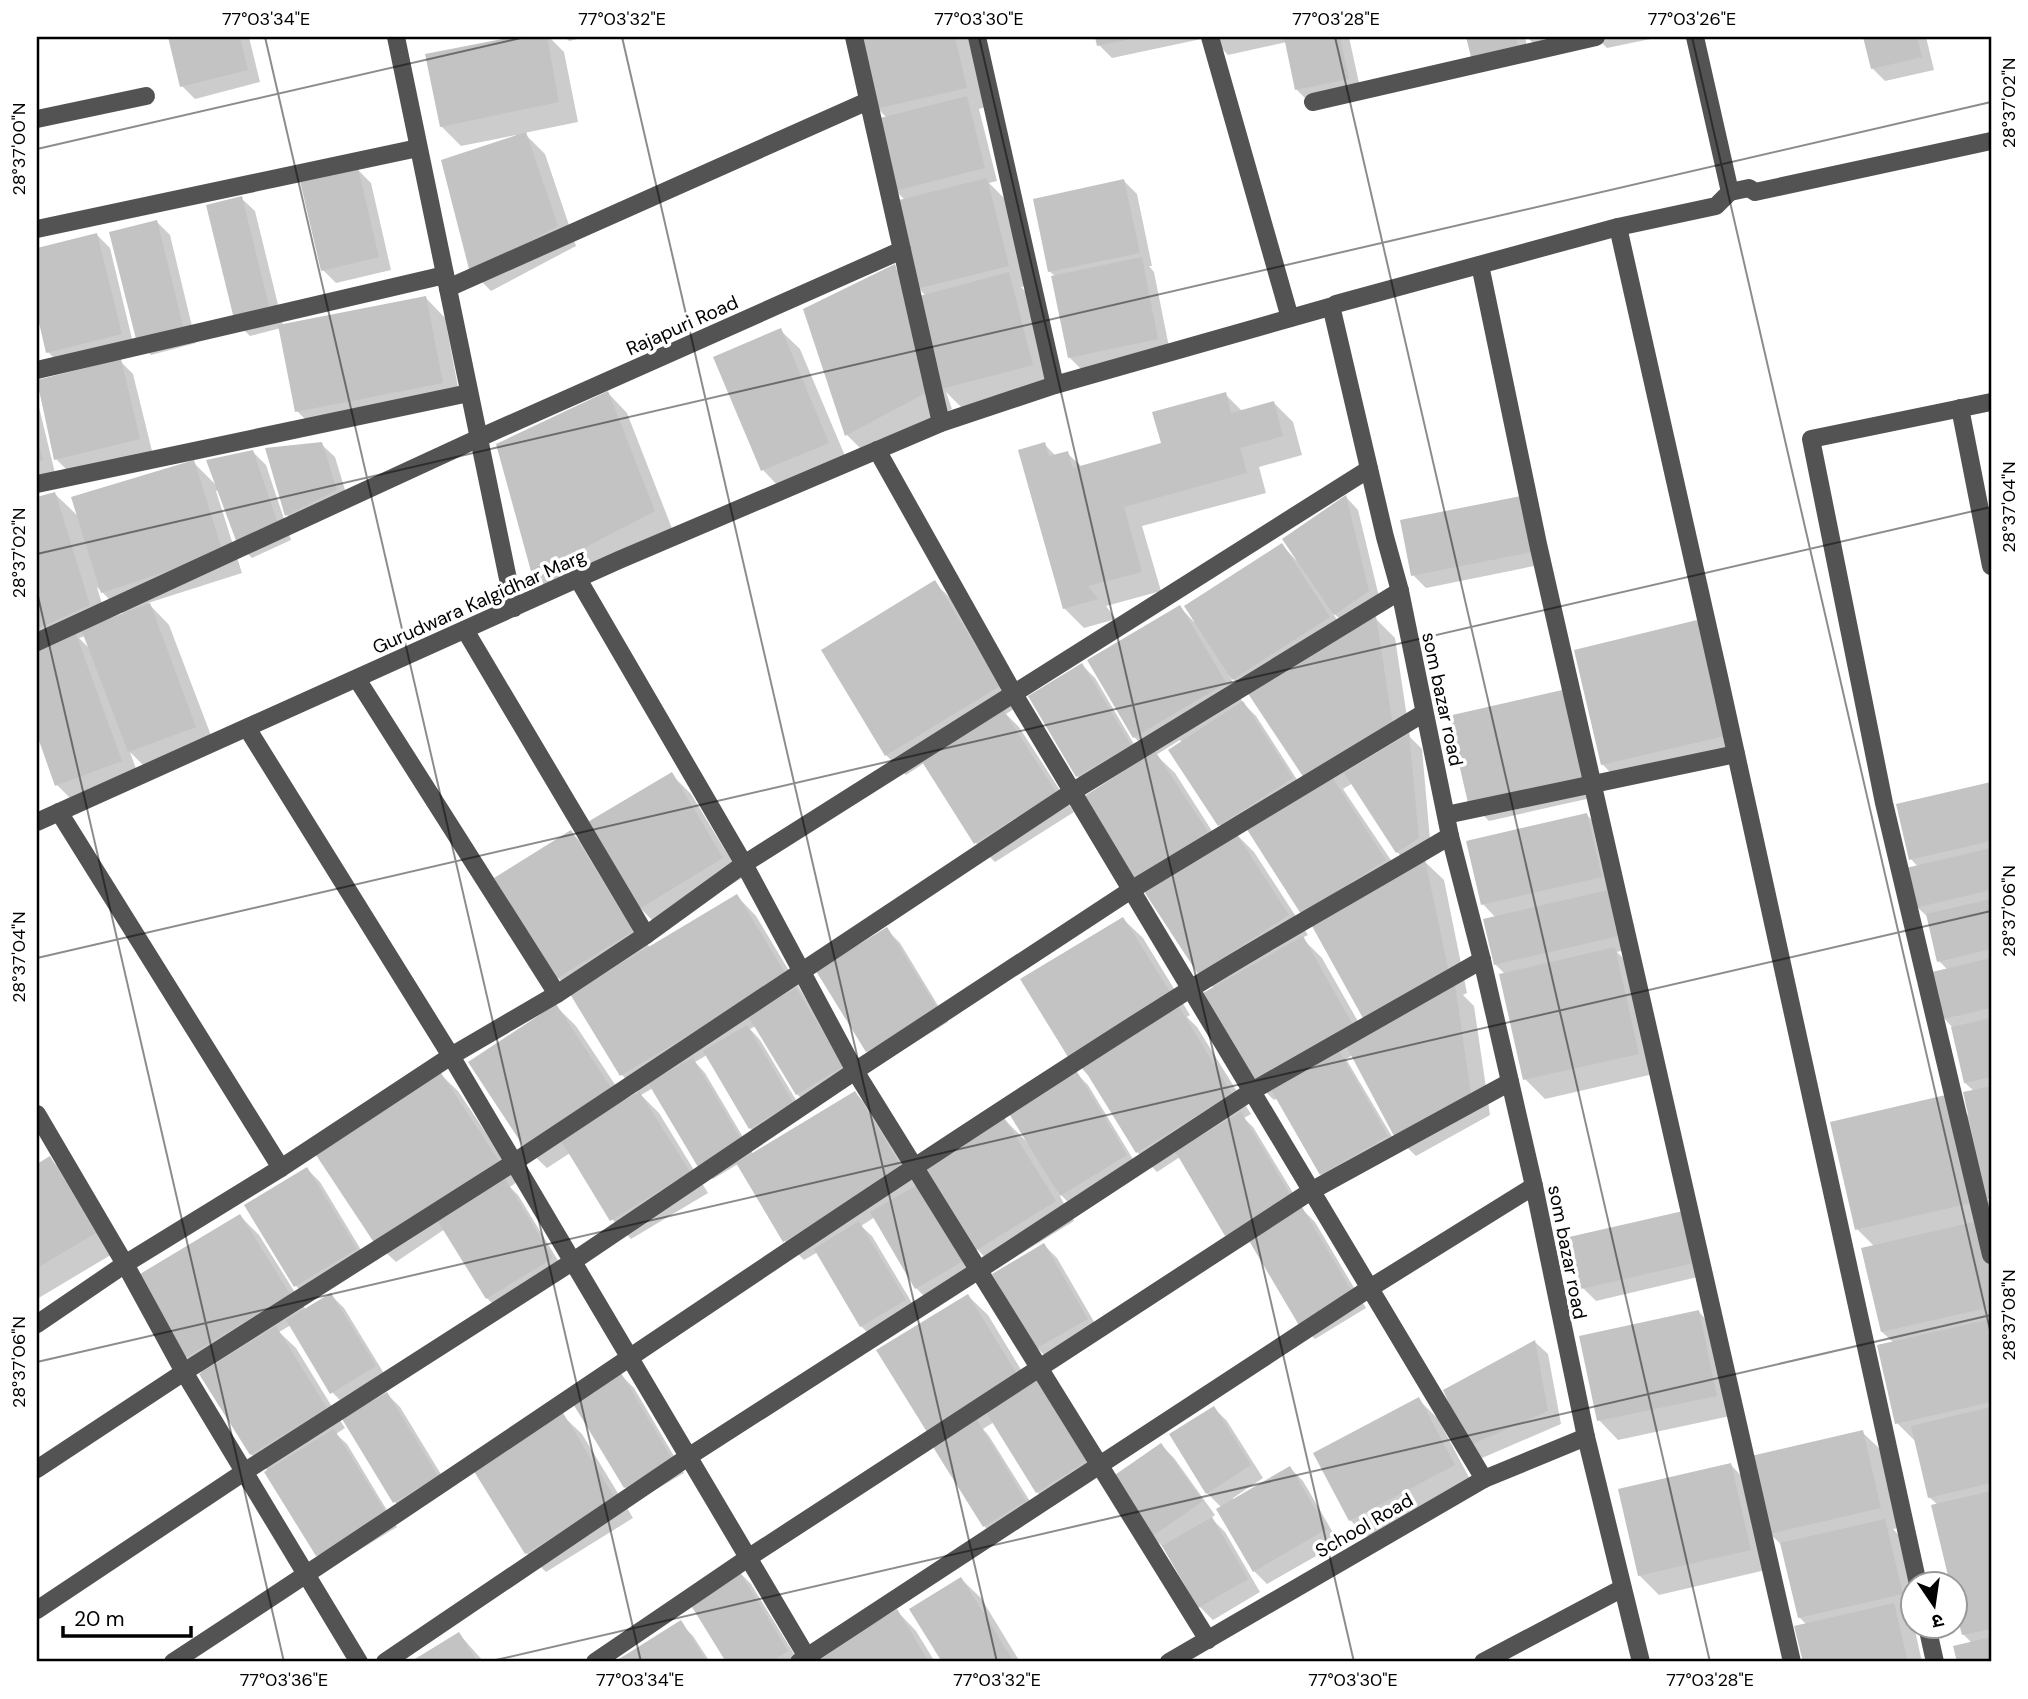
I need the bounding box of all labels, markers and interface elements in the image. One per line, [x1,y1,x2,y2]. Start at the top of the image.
text: 77°03'34"E [222,7,310,31]
text: 77°03'32"E [578,7,666,31]
text: 77°03'30"E [934,7,1024,31]
text: 77°03'28"E [1292,7,1380,31]
text: 77°03'26"E [1648,7,1736,31]
text: 28°37'02"N [1997,58,2021,148]
text: 28°37'00"N [7,103,31,195]
street label: Rajapuri Road [622,290,742,361]
text: 28°37'04"N [1997,461,2021,553]
text: 28°37'02"N [7,508,31,598]
street label: Gurudwara Kalgidhar Marg [368,543,590,660]
street label: som bazar road [1416,630,1469,768]
text: 28°37'06"N [1997,865,2021,957]
text: 28°37'04"N [7,911,31,1003]
street label: som bazar road [1542,1183,1593,1321]
text: 28°37'08"N [1997,1269,2021,1361]
text: 28°37'06"N [7,1316,31,1408]
street label: School Road [1311,1487,1418,1563]
north arrow [1898,1570,1968,1640]
scale bar [63,1594,191,1638]
text: 20 m [74,1605,125,1633]
text: उ [1929,1608,1946,1635]
text: 77°03'36"E [240,1668,328,1692]
text: 77°03'34"E [596,1668,684,1692]
text: 77°03'32"E [953,1668,1041,1692]
text: 77°03'30"E [1308,1668,1398,1692]
text: 77°03'28"E [1666,1668,1754,1692]

